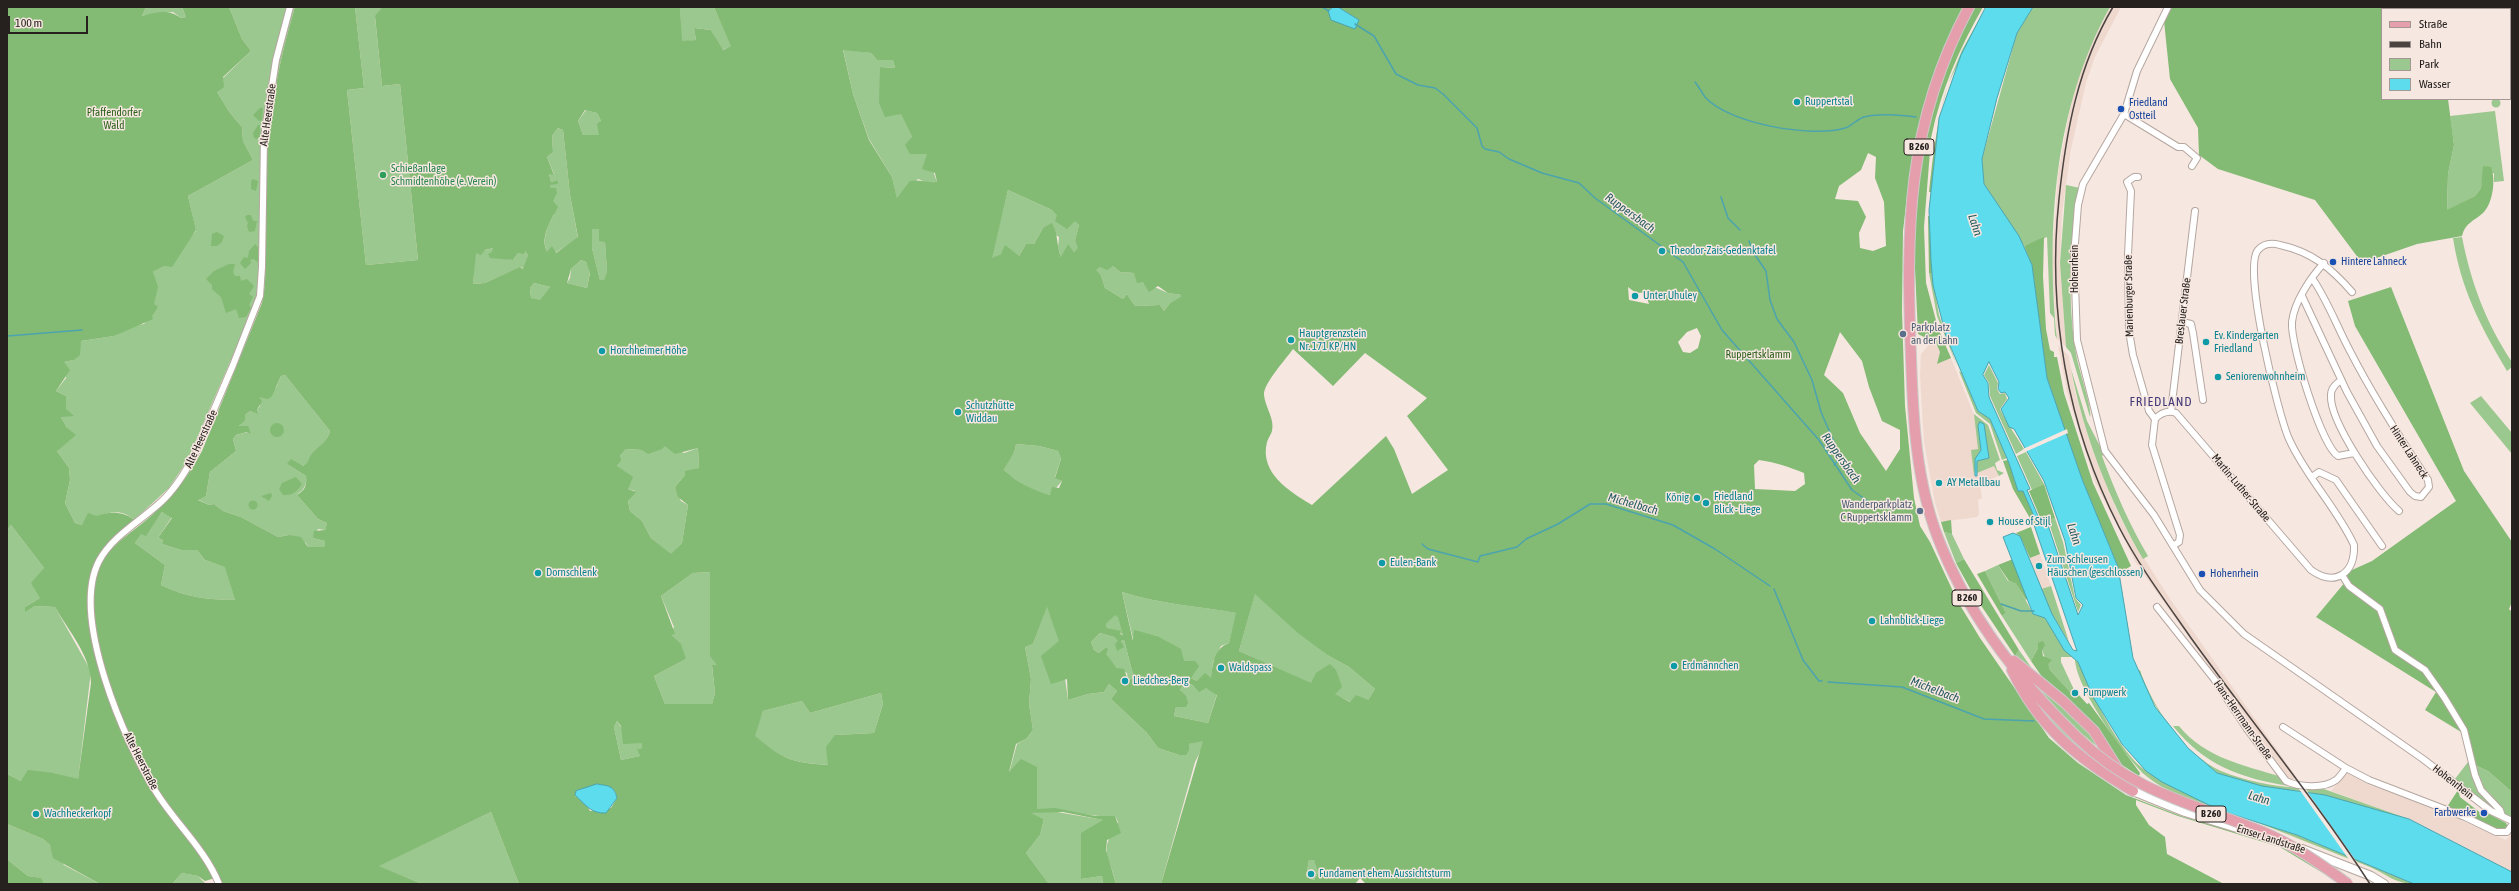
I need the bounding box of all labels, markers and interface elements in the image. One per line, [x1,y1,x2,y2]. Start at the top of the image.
scale bar [10,8,90,34]
legend [2381,8,2511,100]
text: 100 m [15,16,42,30]
text: Straße [2419,17,2447,31]
text: Bahn [2419,37,2442,51]
text: Park [2419,57,2439,71]
text: Wasser [2419,77,2450,91]
street label: Alte Heerstraße [257,83,279,147]
place label: Ruppertstal [1805,95,1853,109]
place label: Friedland Ostteil [2129,96,2168,122]
marker: Ruppertstal [1792,97,1802,107]
marker: Friedland Ostteil [2116,104,2126,114]
park label: Pfaffendorfer Wald [87,106,141,132]
road number: B 260 [1904,139,1934,155]
place label: Schießanlage Schmidtenhöhe (e. Verein) [391,162,496,188]
marker: Schießanlage Schmidtenhöhe (e. Verein) [378,170,388,180]
water label: Ruppersbach [1602,190,1658,236]
water label: Lahn [1965,212,1985,238]
place label: Theodor-Zais-Gedenktafel [1670,244,1776,258]
street label: Hohenrhein [2068,245,2082,293]
marker: Theodor-Zais-Gedenktafel [1657,246,1667,256]
street label: Marienburger Straße [2122,255,2136,337]
place label: Hintere Lahneck [2341,255,2407,269]
marker: Hintere Lahneck [2328,257,2338,267]
street label: Breslauer Straße [2172,277,2194,345]
place label: Unter Uhuley [1643,289,1697,303]
marker: Unter Uhuley [1630,291,1640,301]
place label: Parkplatz an der Lahn [1911,321,1958,347]
place label: Hauptgrenzstein Nr. 171 KP/HN [1299,327,1366,353]
marker: Parkplatz an der Lahn [1898,329,1908,339]
place label: Ev. Kindergarten Friedland [2214,329,2279,355]
marker: Hauptgrenzstein Nr. 171 KP/HN [1286,335,1296,345]
marker: Ev. Kindergarten Friedland [2201,337,2211,347]
place label: Horchheimer Höhe [610,344,687,358]
marker: Horchheimer Höhe [597,346,607,356]
park label: Ruppertsklamm [1725,348,1791,362]
place label: Seniorenwohnheim [2226,370,2305,384]
marker: Seniorenwohnheim [2213,372,2223,382]
district label: FRIEDLAND [2129,394,2193,410]
place label: Schutzhütte Widdau [966,399,1014,425]
marker: Schutzhütte Widdau [953,407,963,417]
street label: Alte Heerstraße [182,408,220,470]
street label: Hinter Lahneck [2387,423,2431,481]
water label: Ruppersbach [1818,430,1864,486]
street label: Martin-Luther-Straße [2209,451,2273,525]
place label: AY Metallbau [1947,476,2000,490]
marker: AY Metallbau [1934,478,1944,488]
water label: Michelbach [1606,490,1660,518]
place label: Friedland Blick - Liege [1714,490,1761,516]
place label: König [1666,491,1689,505]
marker: König [1692,493,1702,503]
marker: Friedland Blick - Liege [1701,498,1711,508]
place label: Wanderparkplatz C Ruppertsklamm [1840,498,1912,524]
marker: Wanderparkplatz C Ruppertsklamm [1915,506,1925,516]
place label: House of Stijl [1998,515,2051,529]
marker: House of Stijl [1985,517,1995,527]
water label: Lahn [2064,521,2084,547]
place label: Zum Schleusen Häuschen (geschlossen) [2047,553,2143,579]
place label: Eulen-Bank [1390,556,1436,570]
marker: Eulen-Bank [1377,558,1387,568]
marker: Zum Schleusen Häuschen (geschlossen) [2034,561,2044,571]
place label: Dornschlenk [546,566,597,580]
place label: Hohenrhein [2210,567,2259,581]
marker: Dornschlenk [533,568,543,578]
marker: Hohenrhein [2197,569,2207,579]
road number: B 260 [1952,590,1982,606]
place label: Lahnblick-Liege [1880,614,1944,628]
marker: Lahnblick-Liege [1867,616,1877,626]
place label: Erdmännchen [1682,659,1739,673]
place label: Waldspass [1229,661,1272,675]
marker: Erdmännchen [1669,661,1679,671]
marker: Waldspass [1216,663,1226,673]
place label: Liedches-Berg [1133,674,1189,688]
water label: Michelbach [1909,674,1961,706]
marker: Liedches-Berg [1120,676,1130,686]
street label: Hans-Herrmann-Straße [2211,678,2275,762]
place label: Pumpwerk [2083,686,2126,700]
marker: Pumpwerk [2070,688,2080,698]
street label: Alte Heerstraße [121,730,161,792]
street label: Hohenrhein [2430,762,2476,802]
water label: Lahn [2246,788,2272,808]
road number: B 260 [2196,806,2226,822]
place label: Farbwerke [2434,806,2476,820]
place label: Wachheckerkopf [44,807,111,821]
marker: Farbwerke [2479,808,2489,818]
marker: Wachheckerkopf [31,809,41,819]
street label: Emser Landstraße [2235,822,2307,856]
place label: Fundament ehem. Aussichtsturm [1319,867,1451,881]
marker: Fundament ehem. Aussichtsturm [1306,869,1316,879]

